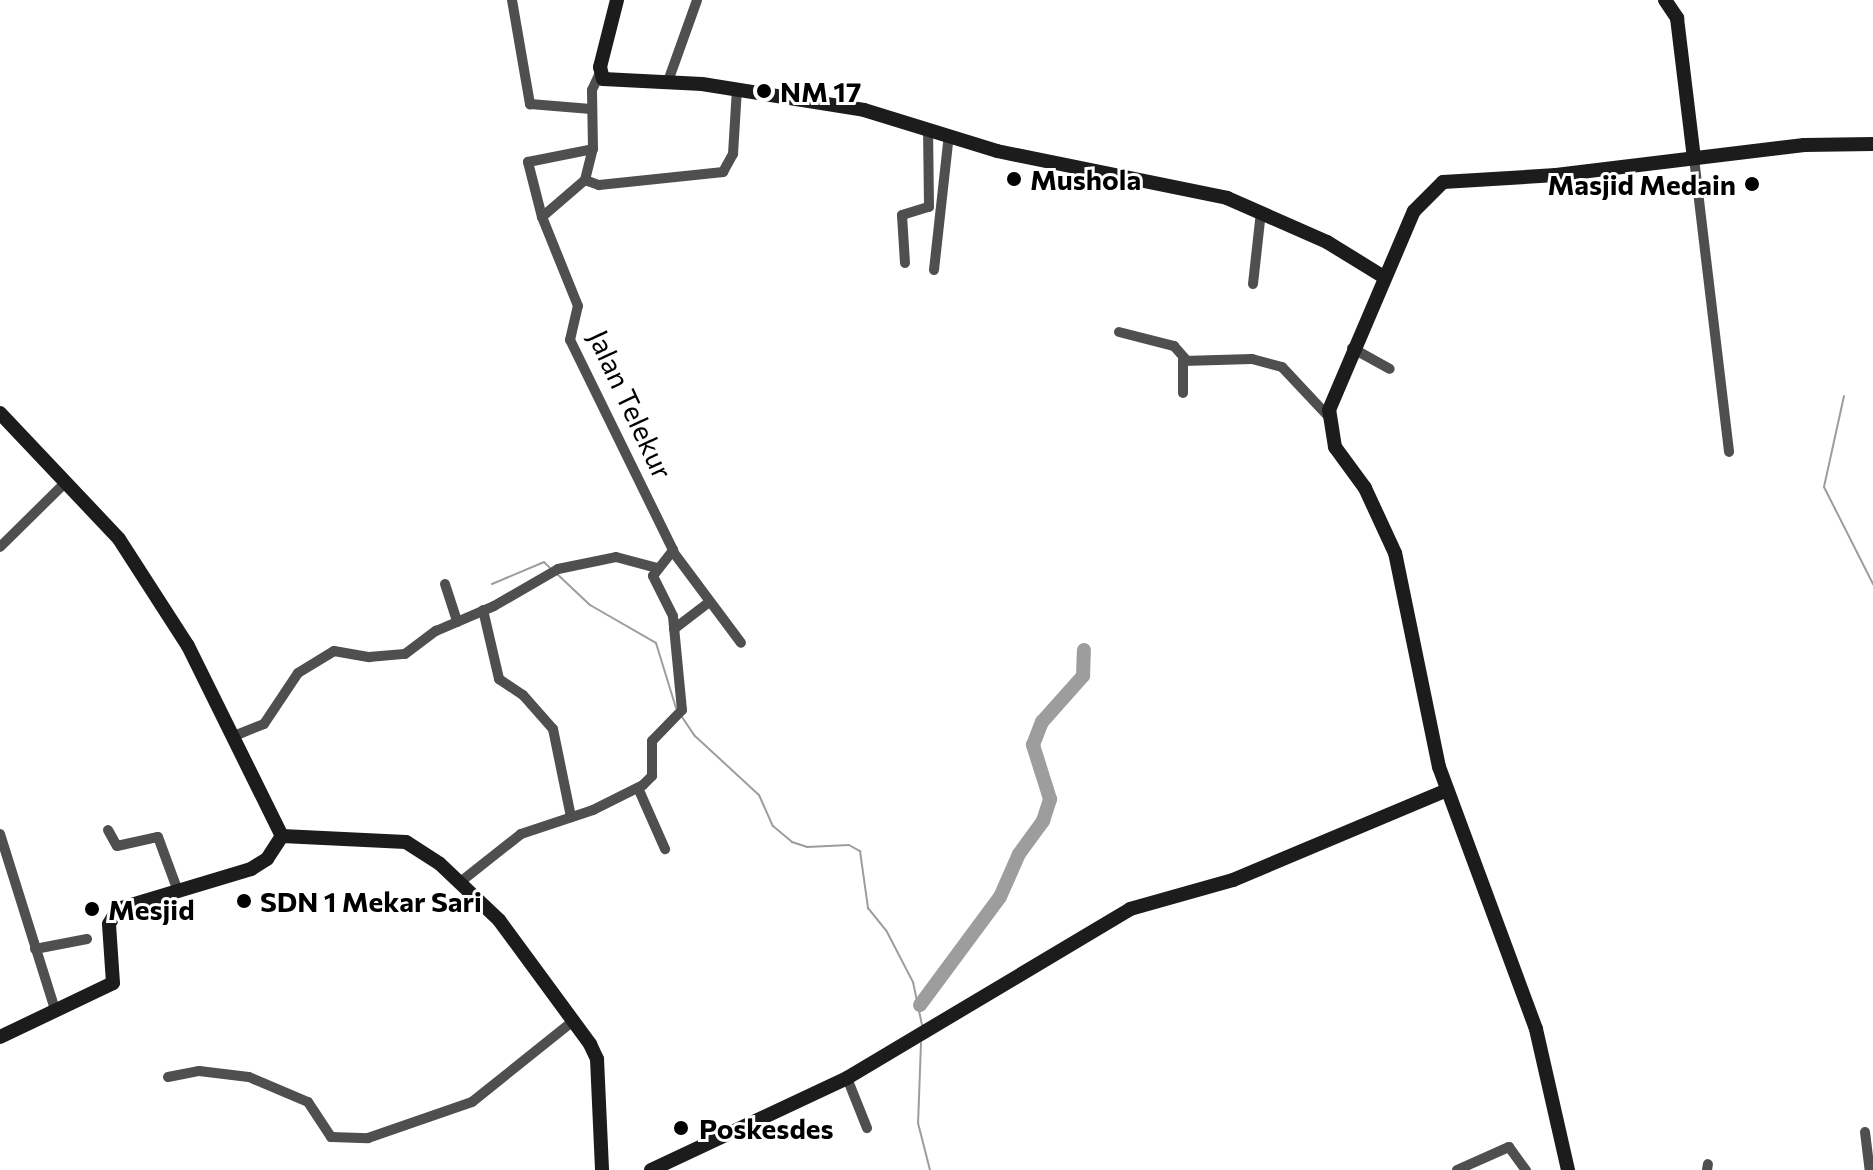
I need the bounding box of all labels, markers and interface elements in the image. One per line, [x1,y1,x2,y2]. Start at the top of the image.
place label: NM 17 [780,74,861,108]
marker: NM 17 [755,82,773,100]
place label: Mushola [1030,162,1141,196]
place label: Masjid Medain [1548,167,1736,201]
marker: Mushola [1005,170,1023,188]
marker: Masjid Medain [1743,175,1761,193]
street label: Jalan Telekur [582,324,680,484]
place label: SDN 1 Mekar Sari [260,884,482,918]
place label: Mesjid [108,892,195,926]
marker: SDN 1 Mekar Sari [235,892,253,910]
marker: Mesjid [83,900,101,918]
place label: Poskesdes [699,1111,834,1145]
marker: Poskesdes [670,1117,692,1139]

